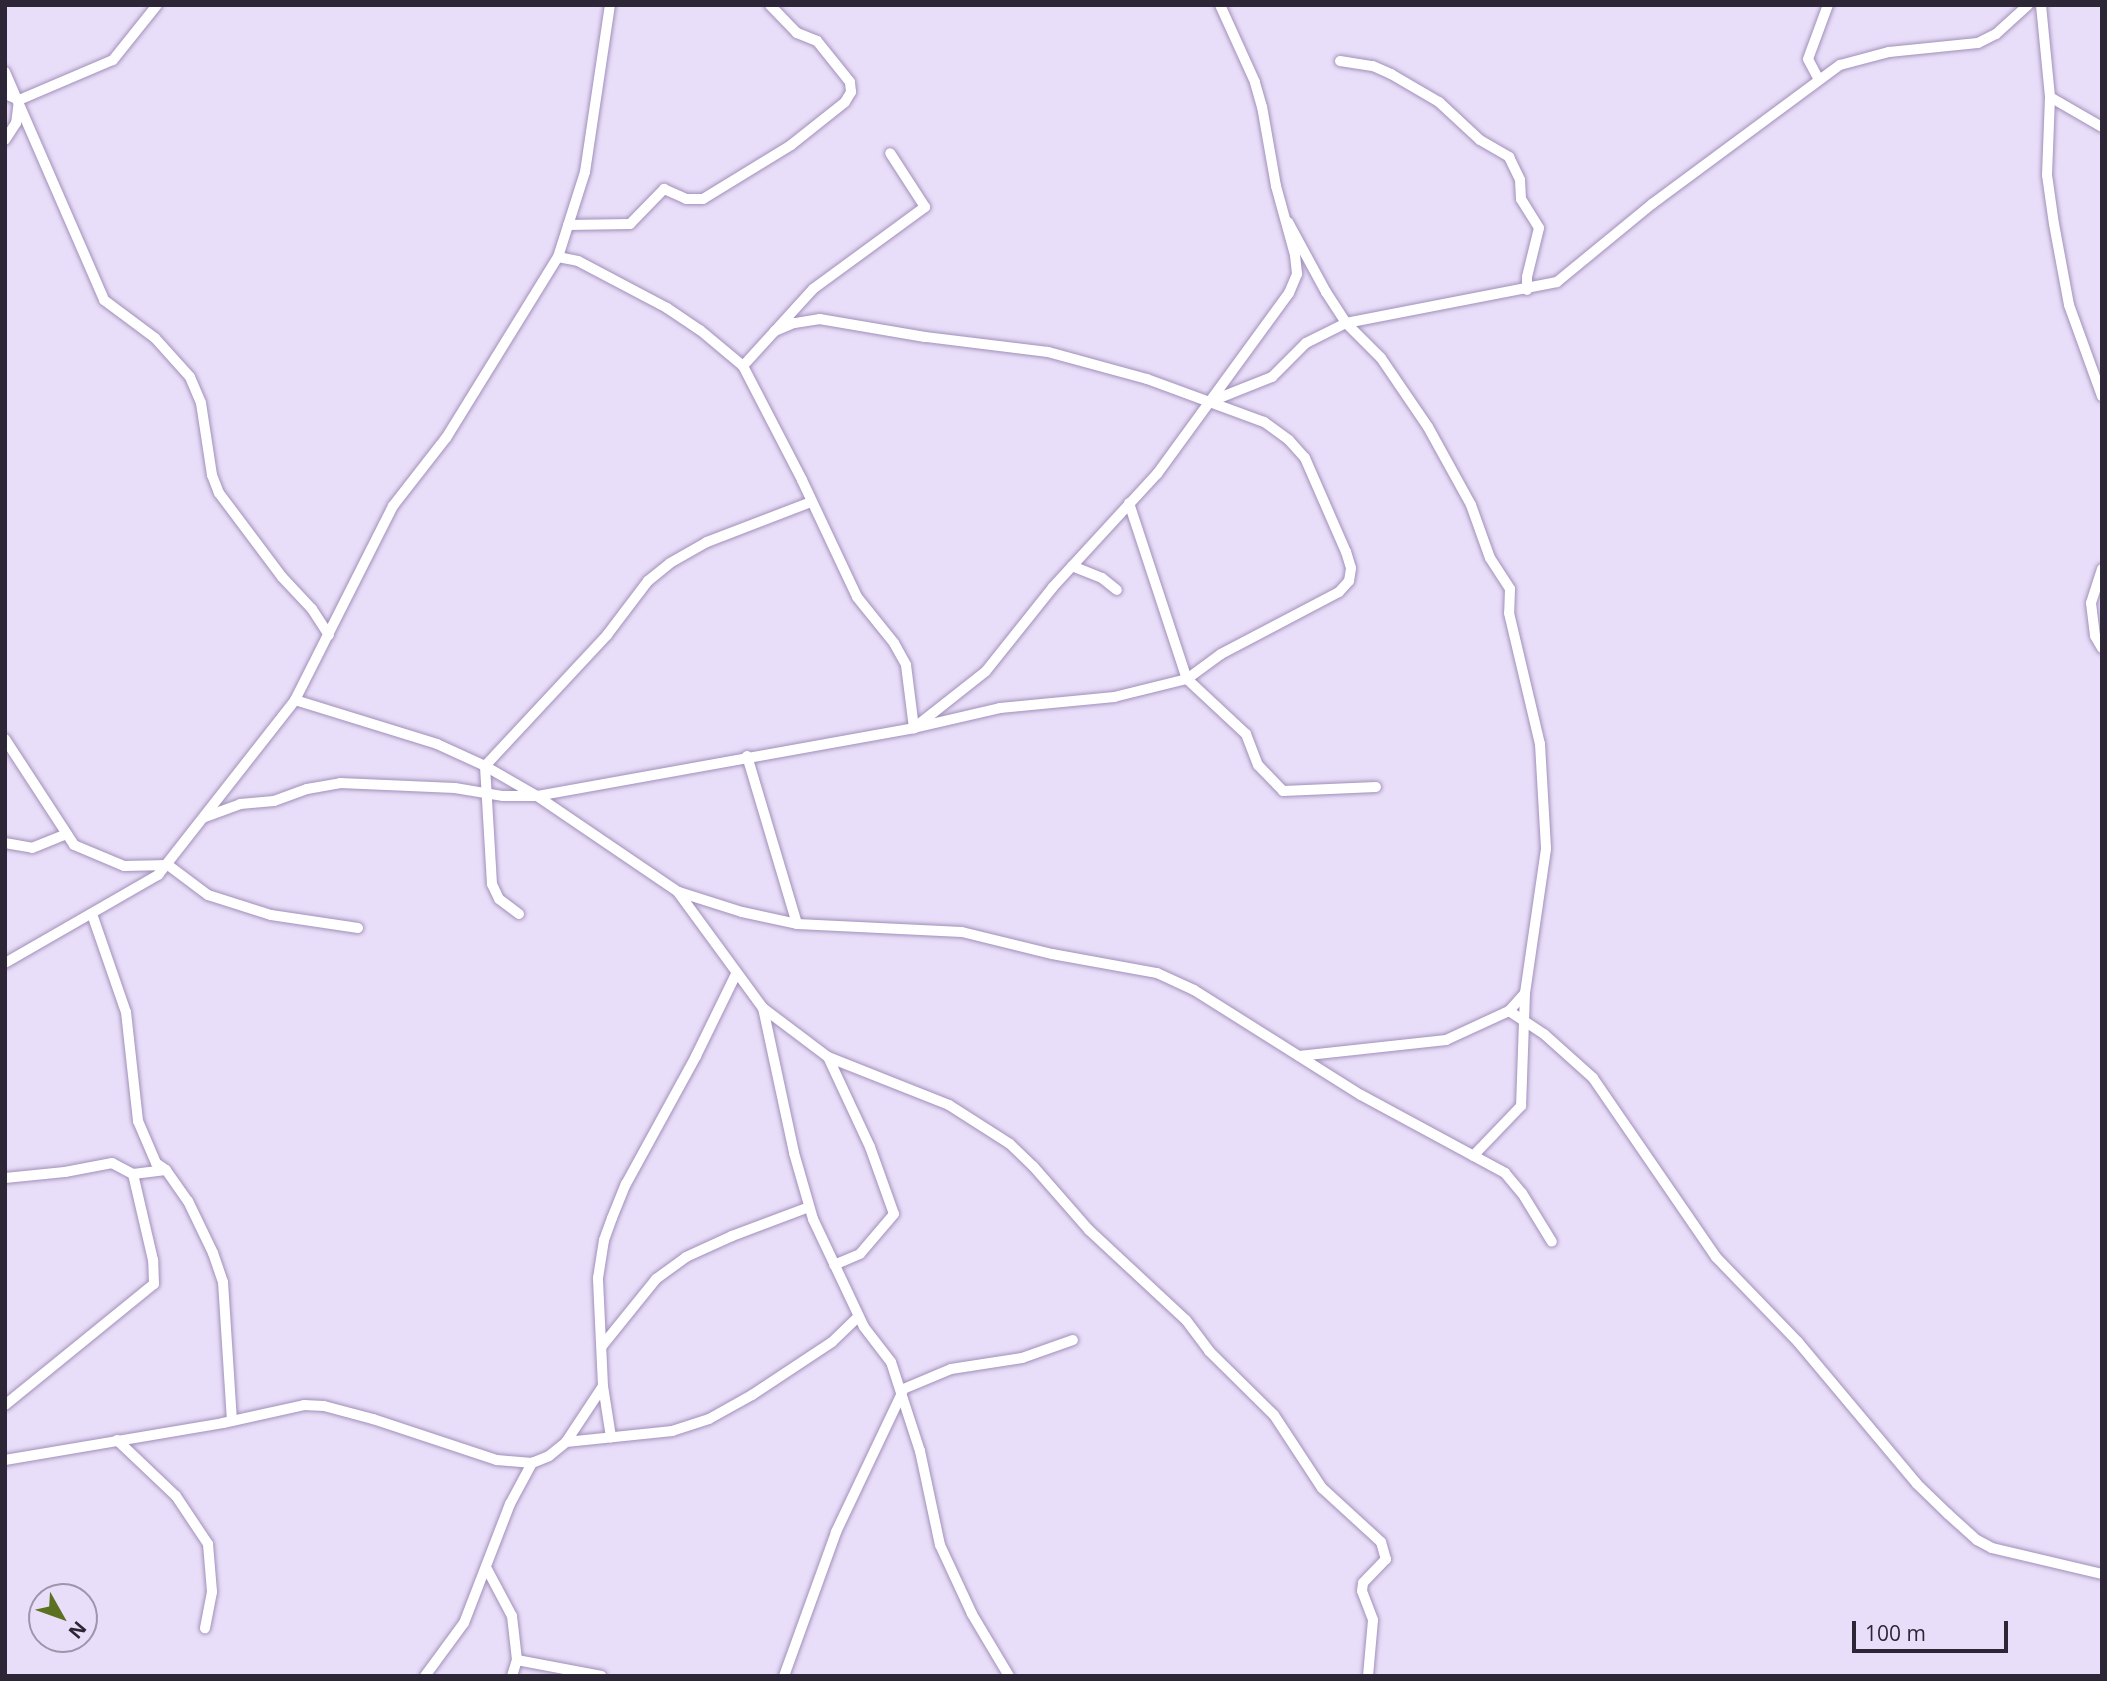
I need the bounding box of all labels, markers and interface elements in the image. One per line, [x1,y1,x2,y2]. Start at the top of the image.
north arrow [28,1583,98,1653]
scale bar [1855,1608,2011,1652]
text: N [63,1616,92,1644]
text: 100 m [1865,1619,1926,1647]

